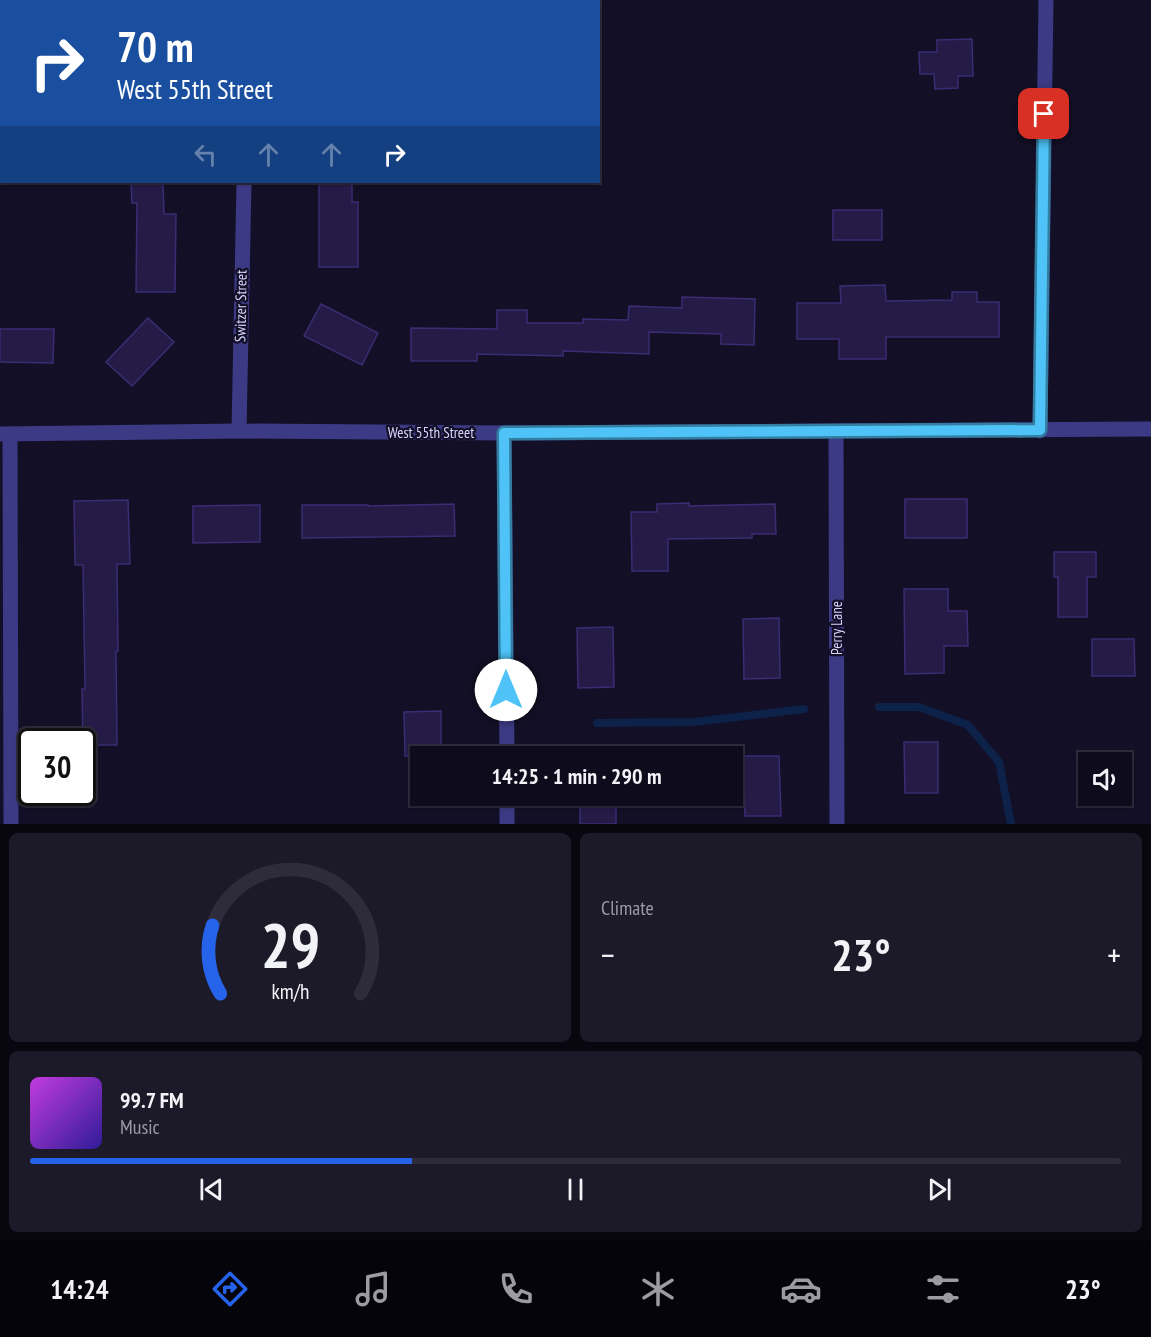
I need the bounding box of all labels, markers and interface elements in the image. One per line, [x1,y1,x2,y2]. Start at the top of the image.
text: 70 m [117,19,194,74]
icon: right [18,24,96,102]
text: West 55th Street [117,72,273,106]
pin [1018,88,1069,139]
icon: arrive [1027,97,1060,130]
icon: left [189,138,222,171]
icon: ahead [252,138,285,171]
icon: ahead [315,138,348,171]
icon: right [378,138,411,171]
street label: Switzer Street [230,270,251,342]
street label: West 55th Street [388,423,474,442]
street label: Perry Lane [827,601,846,655]
position arrow [474,658,538,722]
speed limit sign: 30 [18,728,96,806]
map controls [1078,752,1132,806]
button: sound [1078,752,1132,806]
text: 14:25 · 1 min · 290 m [491,762,662,790]
text: Climate [601,895,654,921]
text: 29 [260,904,320,985]
text: 23° [831,925,891,983]
text: − [601,933,615,976]
text: + [1107,933,1121,976]
text: km/h [271,978,309,1006]
text: 99.7 FM [120,1086,184,1114]
text: Music [120,1114,160,1140]
icon: previous [195,1173,228,1206]
icon: pause [559,1173,592,1206]
icon: next [923,1173,956,1206]
icon: directions [209,1268,251,1310]
icon: music [352,1268,394,1310]
icon: phone [495,1268,537,1310]
icon: climate [637,1268,679,1310]
icon: car [780,1268,822,1310]
icon: filters [922,1268,964,1310]
text: 14:24 [50,1272,109,1306]
text: 23° [1065,1272,1101,1306]

